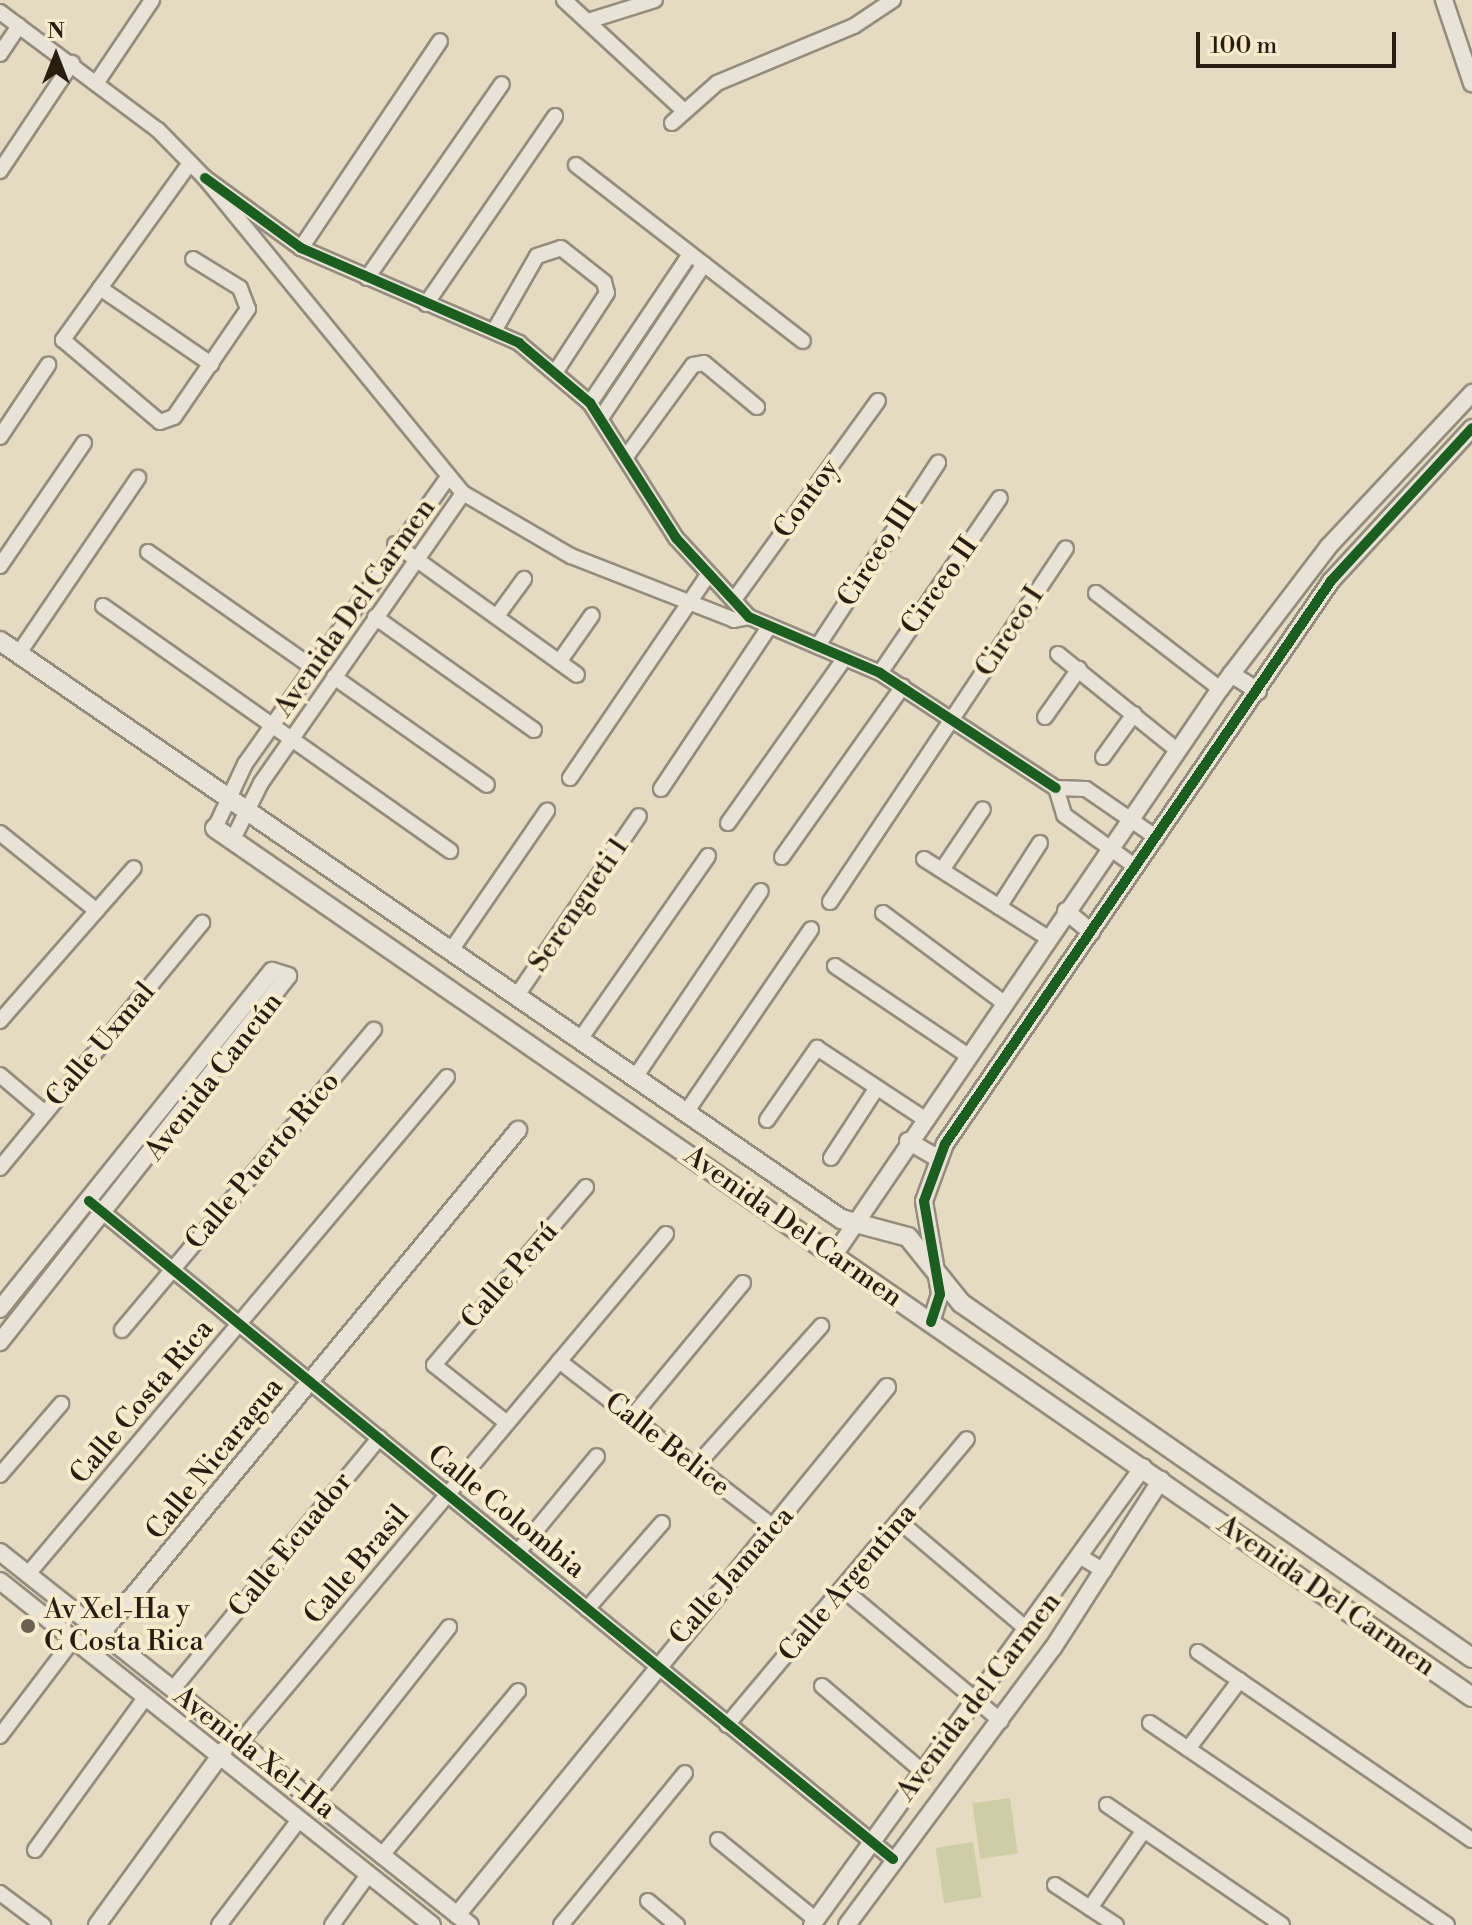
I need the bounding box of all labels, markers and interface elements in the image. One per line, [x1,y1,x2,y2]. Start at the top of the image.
north arrow [16,16,96,96]
scale bar [1200,16,1400,66]
text: N [47,18,65,45]
text: 100 m [1210,31,1277,61]
street label: Contoy [767,453,847,545]
street label: Avenida Del Carmen [267,492,443,724]
street label: Circeo III [831,493,925,613]
street label: Circeo II [894,531,986,641]
street label: Circeo I [969,581,1051,683]
street label: Serengueti 1 [522,832,636,978]
street label: Calle Uxmal [39,976,163,1114]
street label: Avenida Cancún [138,986,290,1168]
street label: Calle Puerto Rico [179,1065,347,1257]
street label: Avenida Del Carmen [677,1139,909,1315]
street label: Calle Perú [455,1216,565,1336]
street label: Calle Costa Rica [63,1313,221,1491]
street label: Calle Nicaragua [139,1371,291,1547]
street label: Calle Belice [598,1386,736,1504]
street label: Calle Colombia [421,1438,591,1586]
street label: Calle Ecuador [222,1466,360,1624]
street label: Calle Argentina [772,1497,924,1669]
street label: Calle Brasil [297,1498,417,1632]
street label: Calle Jamaica [663,1500,801,1652]
street label: Avenida Del Carmen [1210,1508,1442,1684]
street label: Avenida del Carmen [890,1586,1068,1808]
place label: Av Xel-Ha y C Costa Rica [44,1593,204,1659]
marker: Av Xel-Ha y C Costa Rica [19,1617,37,1635]
street label: Avenida Xel-Ha [166,1679,342,1827]

